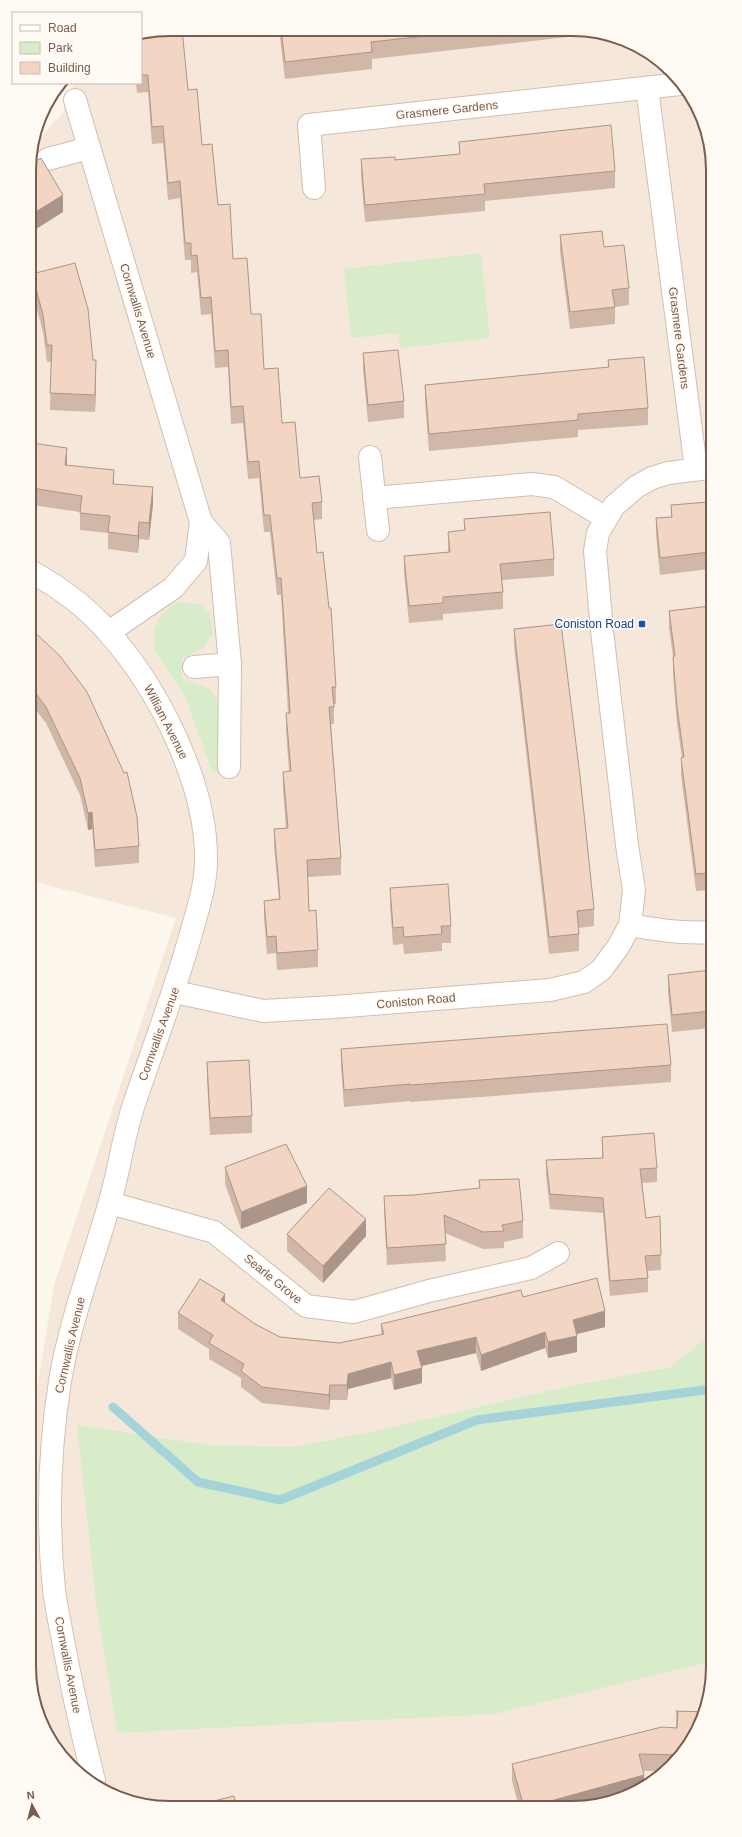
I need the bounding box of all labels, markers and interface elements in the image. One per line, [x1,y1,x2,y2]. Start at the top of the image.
legend [12,12,142,84]
text: Road [48,21,77,35]
text: Park [48,41,74,55]
text: Building [48,61,91,75]
street label: Grasmere Gardens [395,98,499,122]
street label: Cornwallis Avenue [117,262,159,360]
street label: Grasmere Gardens [666,286,692,390]
place label: Coniston Road [555,617,634,631]
marker: Coniston Road [637,619,647,629]
street label: William Avenue [141,682,191,762]
street label: Cornwallis Avenue [136,985,183,1083]
street label: Coniston Road [376,991,456,1011]
street label: Searle Grove [241,1251,305,1307]
street label: Cornwallis Avenue [52,1295,88,1395]
street label: Cornwallis Avenue [52,1615,84,1715]
north arrow [12,1785,52,1825]
text: N [26,1789,36,1802]

